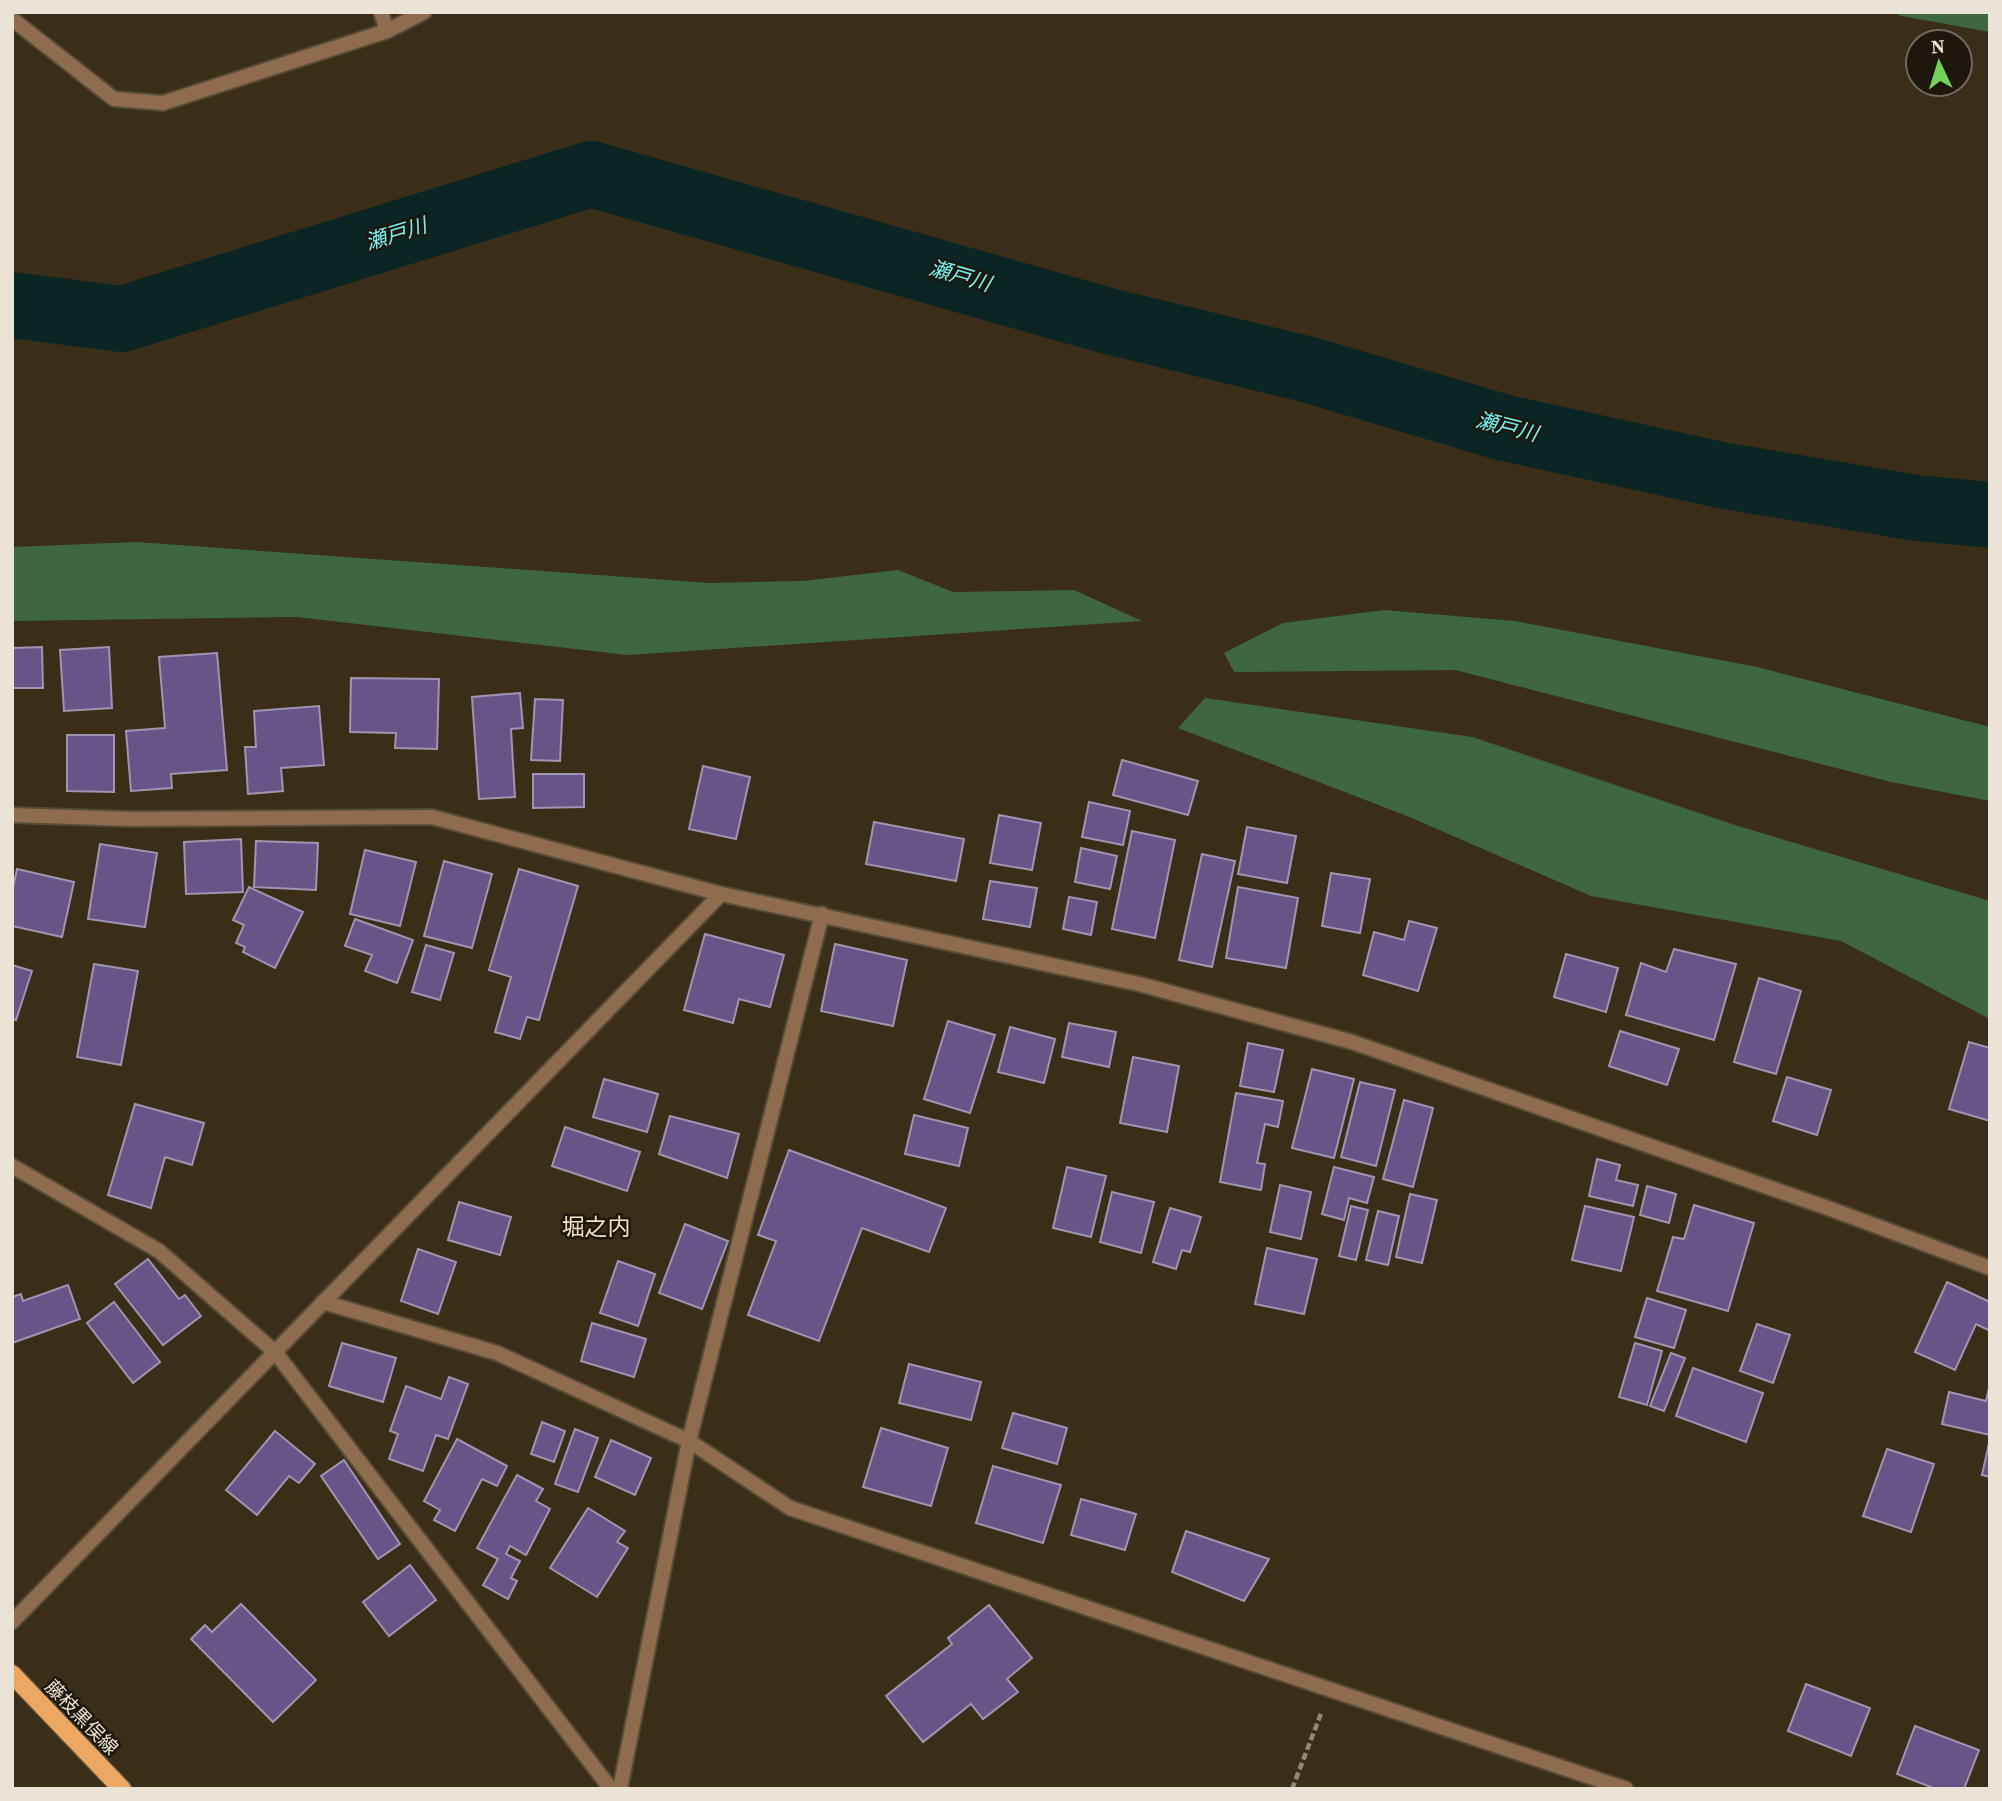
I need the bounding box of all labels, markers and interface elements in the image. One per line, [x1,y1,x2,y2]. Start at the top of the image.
north arrow [1904,28,1974,98]
text: N [1930,33,1946,59]
water label: 瀬戸川 [361,210,432,257]
water label: 瀬戸川 [926,253,996,299]
water label: 瀬戸川 [1473,405,1543,449]
district label: 堀之内 [562,1211,631,1243]
street label: 藤枝黒俣線 [40,1674,124,1760]

